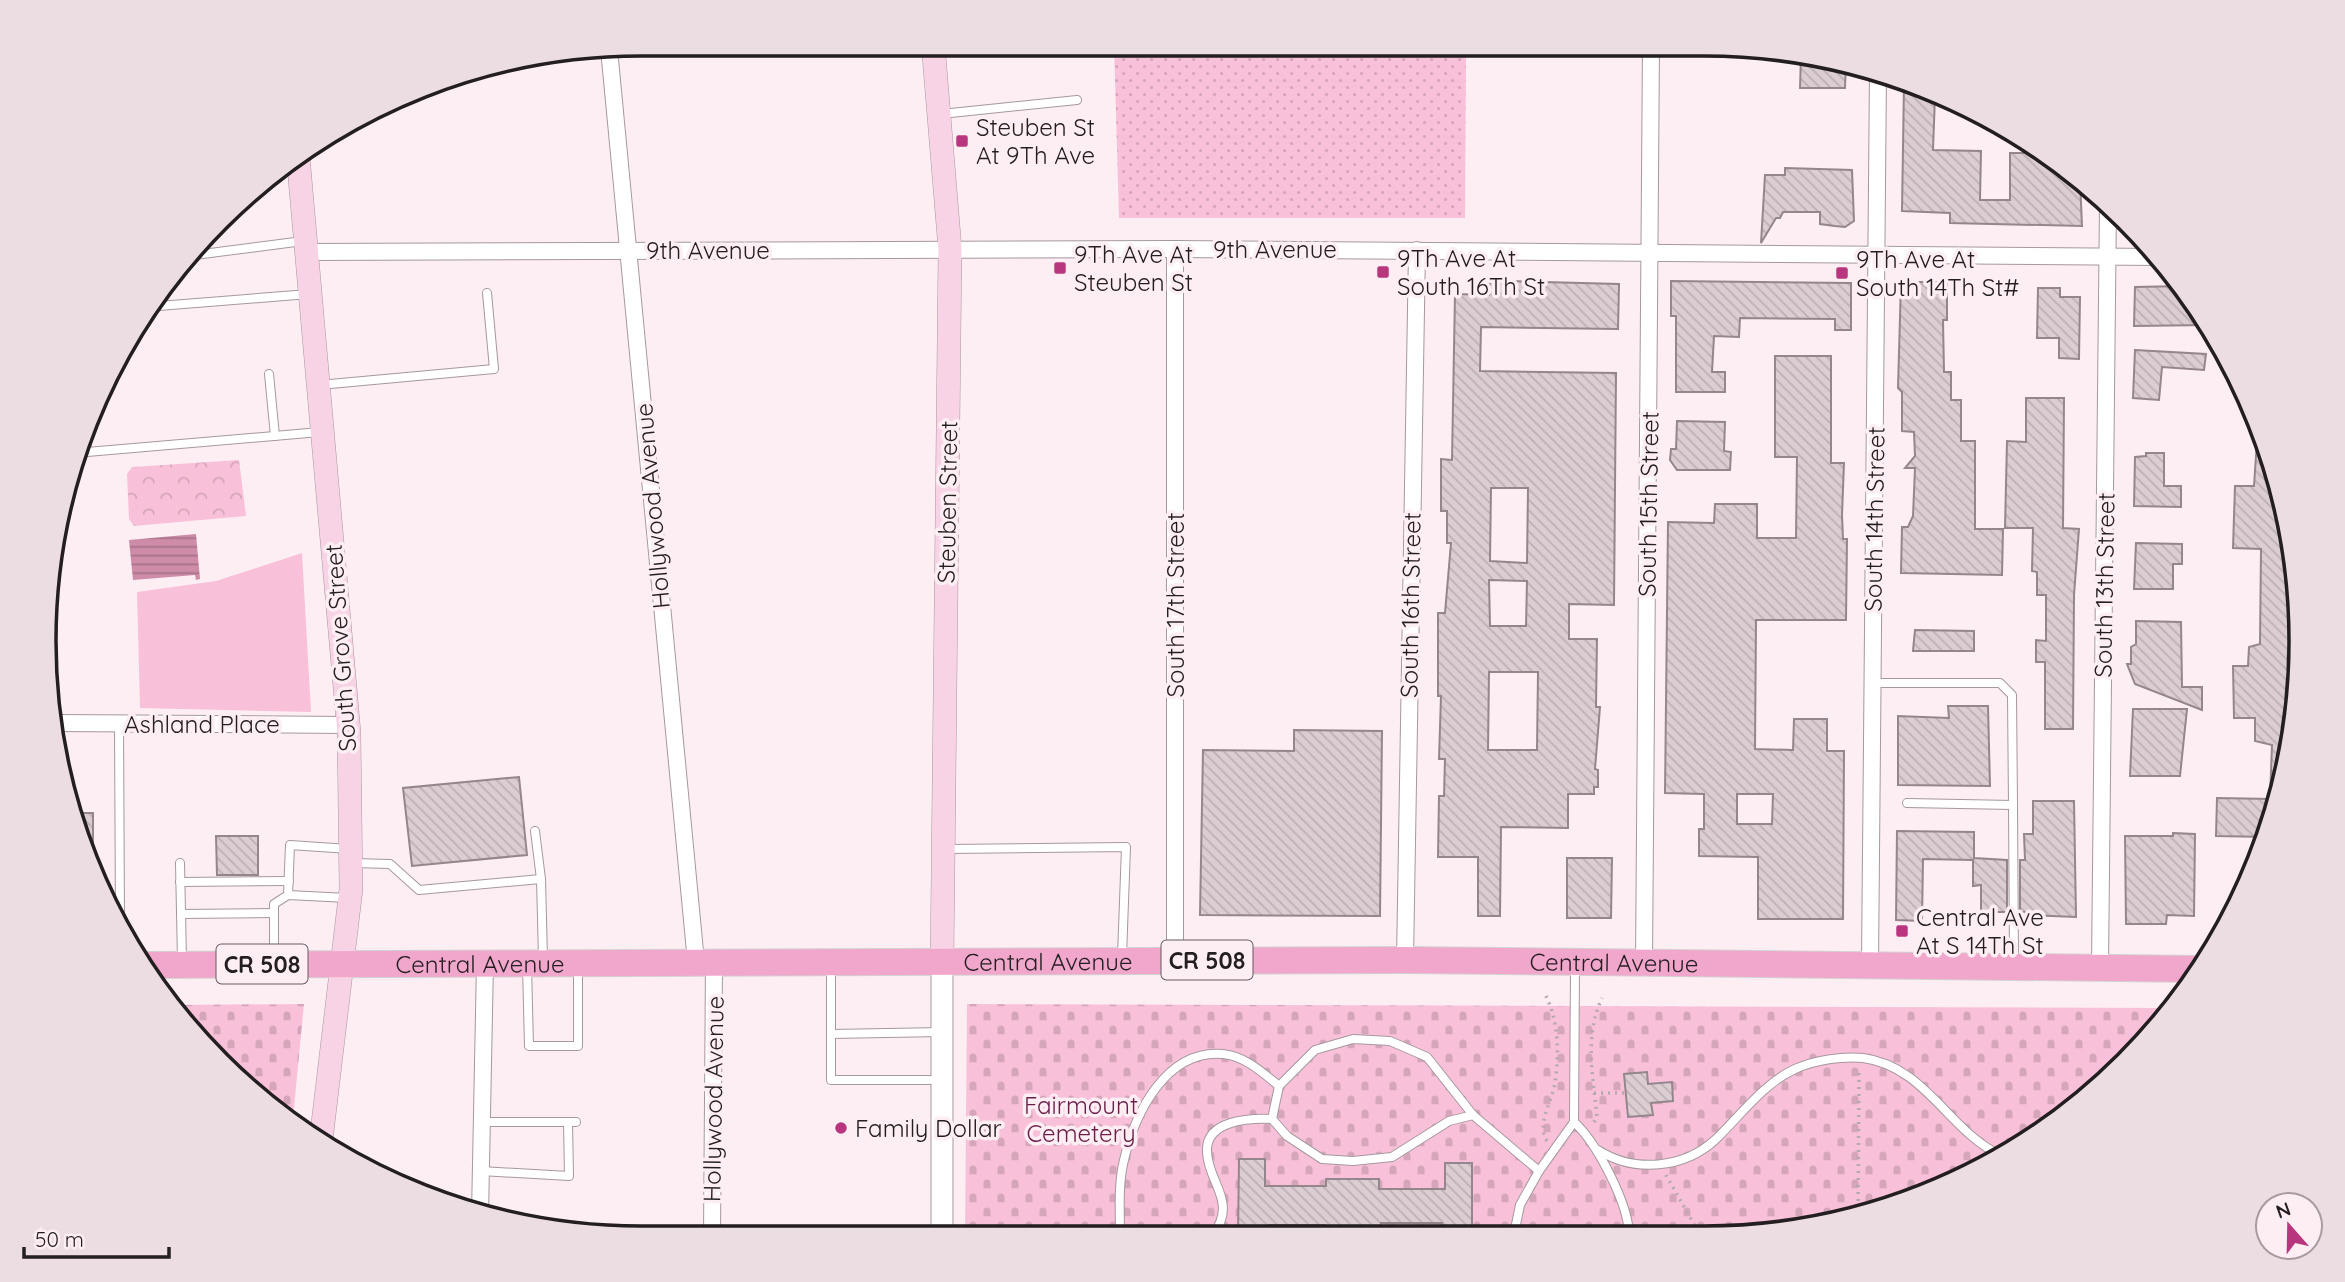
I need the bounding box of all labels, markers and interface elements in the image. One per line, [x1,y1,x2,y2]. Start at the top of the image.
place label: Steuben St At 9Th Ave [976,112,1095,170]
marker: Steuben St At 9Th Ave [954,133,970,149]
street label: 9th Avenue [1213,234,1337,264]
street label: 9th Avenue [646,235,770,265]
place label: 9Th Ave At Steuben St [1074,239,1193,297]
place label: 9Th Ave At South 16Th St [1397,243,1545,301]
place label: 9Th Ave At South 14Th St# [1856,244,2019,302]
marker: 9Th Ave At Steuben St [1052,260,1068,276]
marker: 9Th Ave At South 16Th St [1375,264,1391,280]
marker: 9Th Ave At South 14Th St# [1834,265,1850,281]
street label: Hollywood Avenue [628,402,676,610]
street label: South 15th Street [1631,411,1665,597]
street label: Steuben Street [931,420,963,584]
street label: South 14th Street [1857,426,1891,612]
street label: South 13th Street [2087,492,2121,678]
street label: South 17th Street [1160,512,1190,698]
street label: South 16th Street [1393,512,1427,698]
street label: South Grove Street [318,543,362,753]
street label: Ashland Place [124,709,280,739]
place label: Central Ave At S 14Th St [1916,902,2044,960]
marker: Central Ave At S 14Th St [1894,923,1910,939]
road number: CR 508 [1162,940,1252,979]
road number: CR 508 [216,945,308,984]
street label: Central Avenue [963,946,1133,977]
street label: Central Avenue [1529,946,1699,978]
street label: Central Avenue [395,948,565,979]
street label: Hollywood Avenue [696,996,730,1202]
park label: Fairmount Cemetery [1024,1090,1138,1148]
place label: Family Dollar [855,1113,1002,1143]
marker: Family Dollar [833,1120,849,1136]
north arrow [2254,1191,2324,1261]
text: N [2273,1196,2294,1224]
scale bar [24,1216,170,1260]
text: 50 m [35,1226,84,1252]

